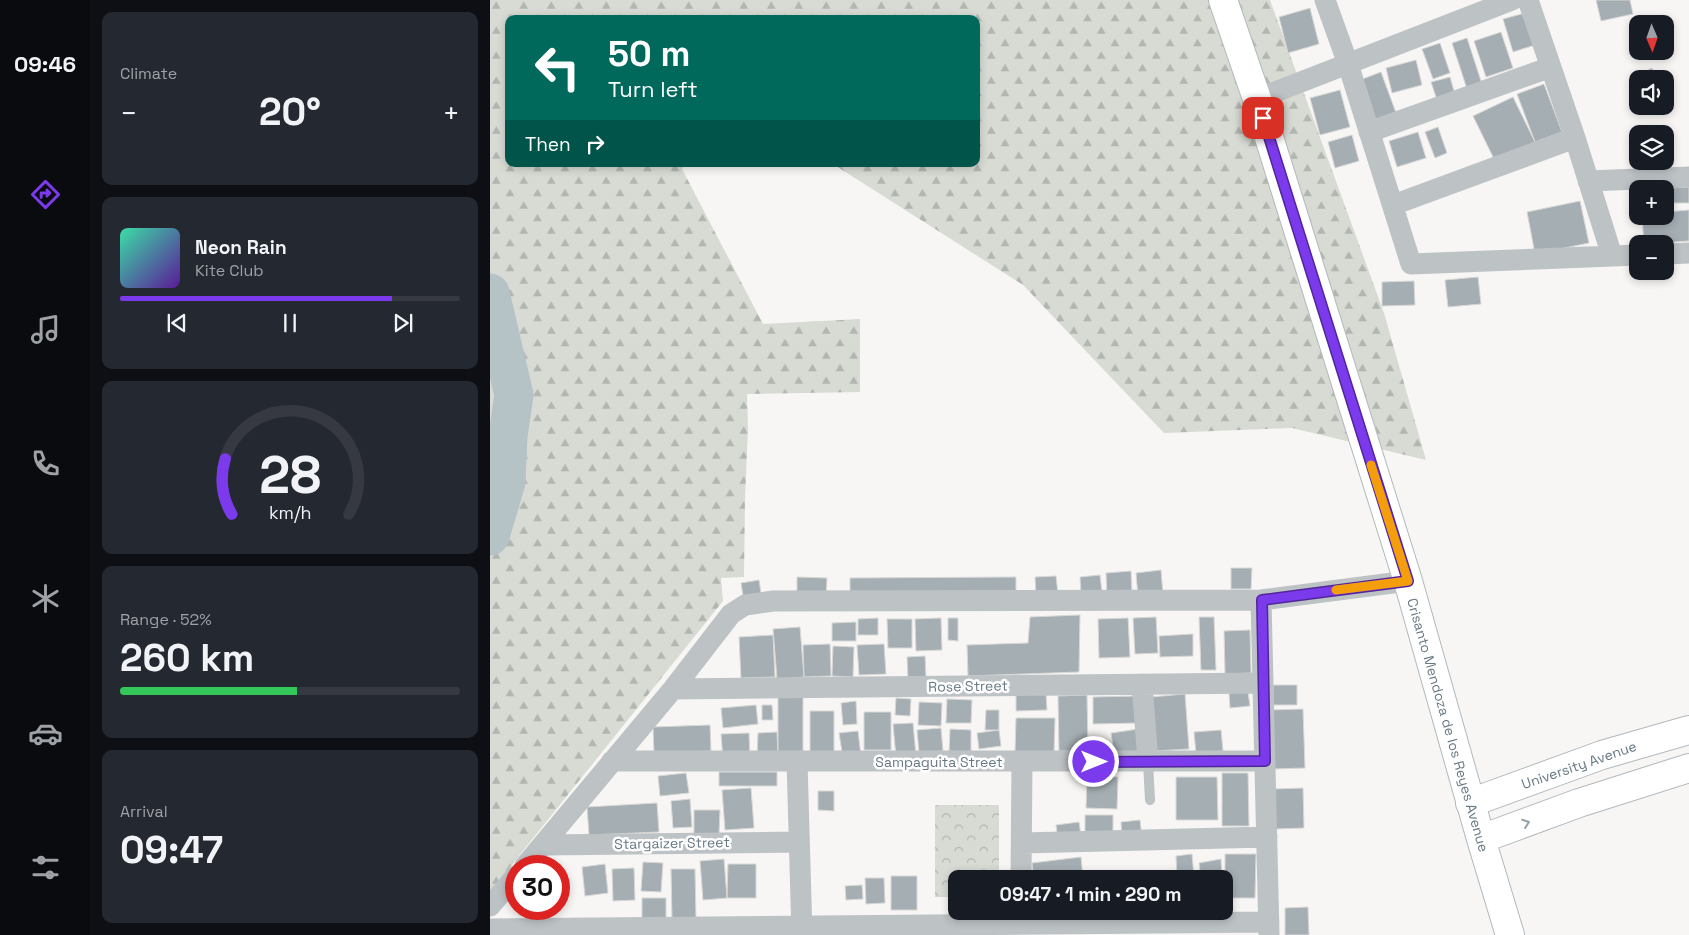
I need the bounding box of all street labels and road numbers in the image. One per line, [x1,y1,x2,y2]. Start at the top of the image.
street label: Crisanto Mendoza de los Reyes Avenue [1403,596,1493,854]
street label: Rose Street [928,676,1008,696]
street label: University Avenue [1519,737,1639,793]
street label: Sampaguita Street [875,753,1003,771]
street label: Stargaizer Street [614,833,730,853]

